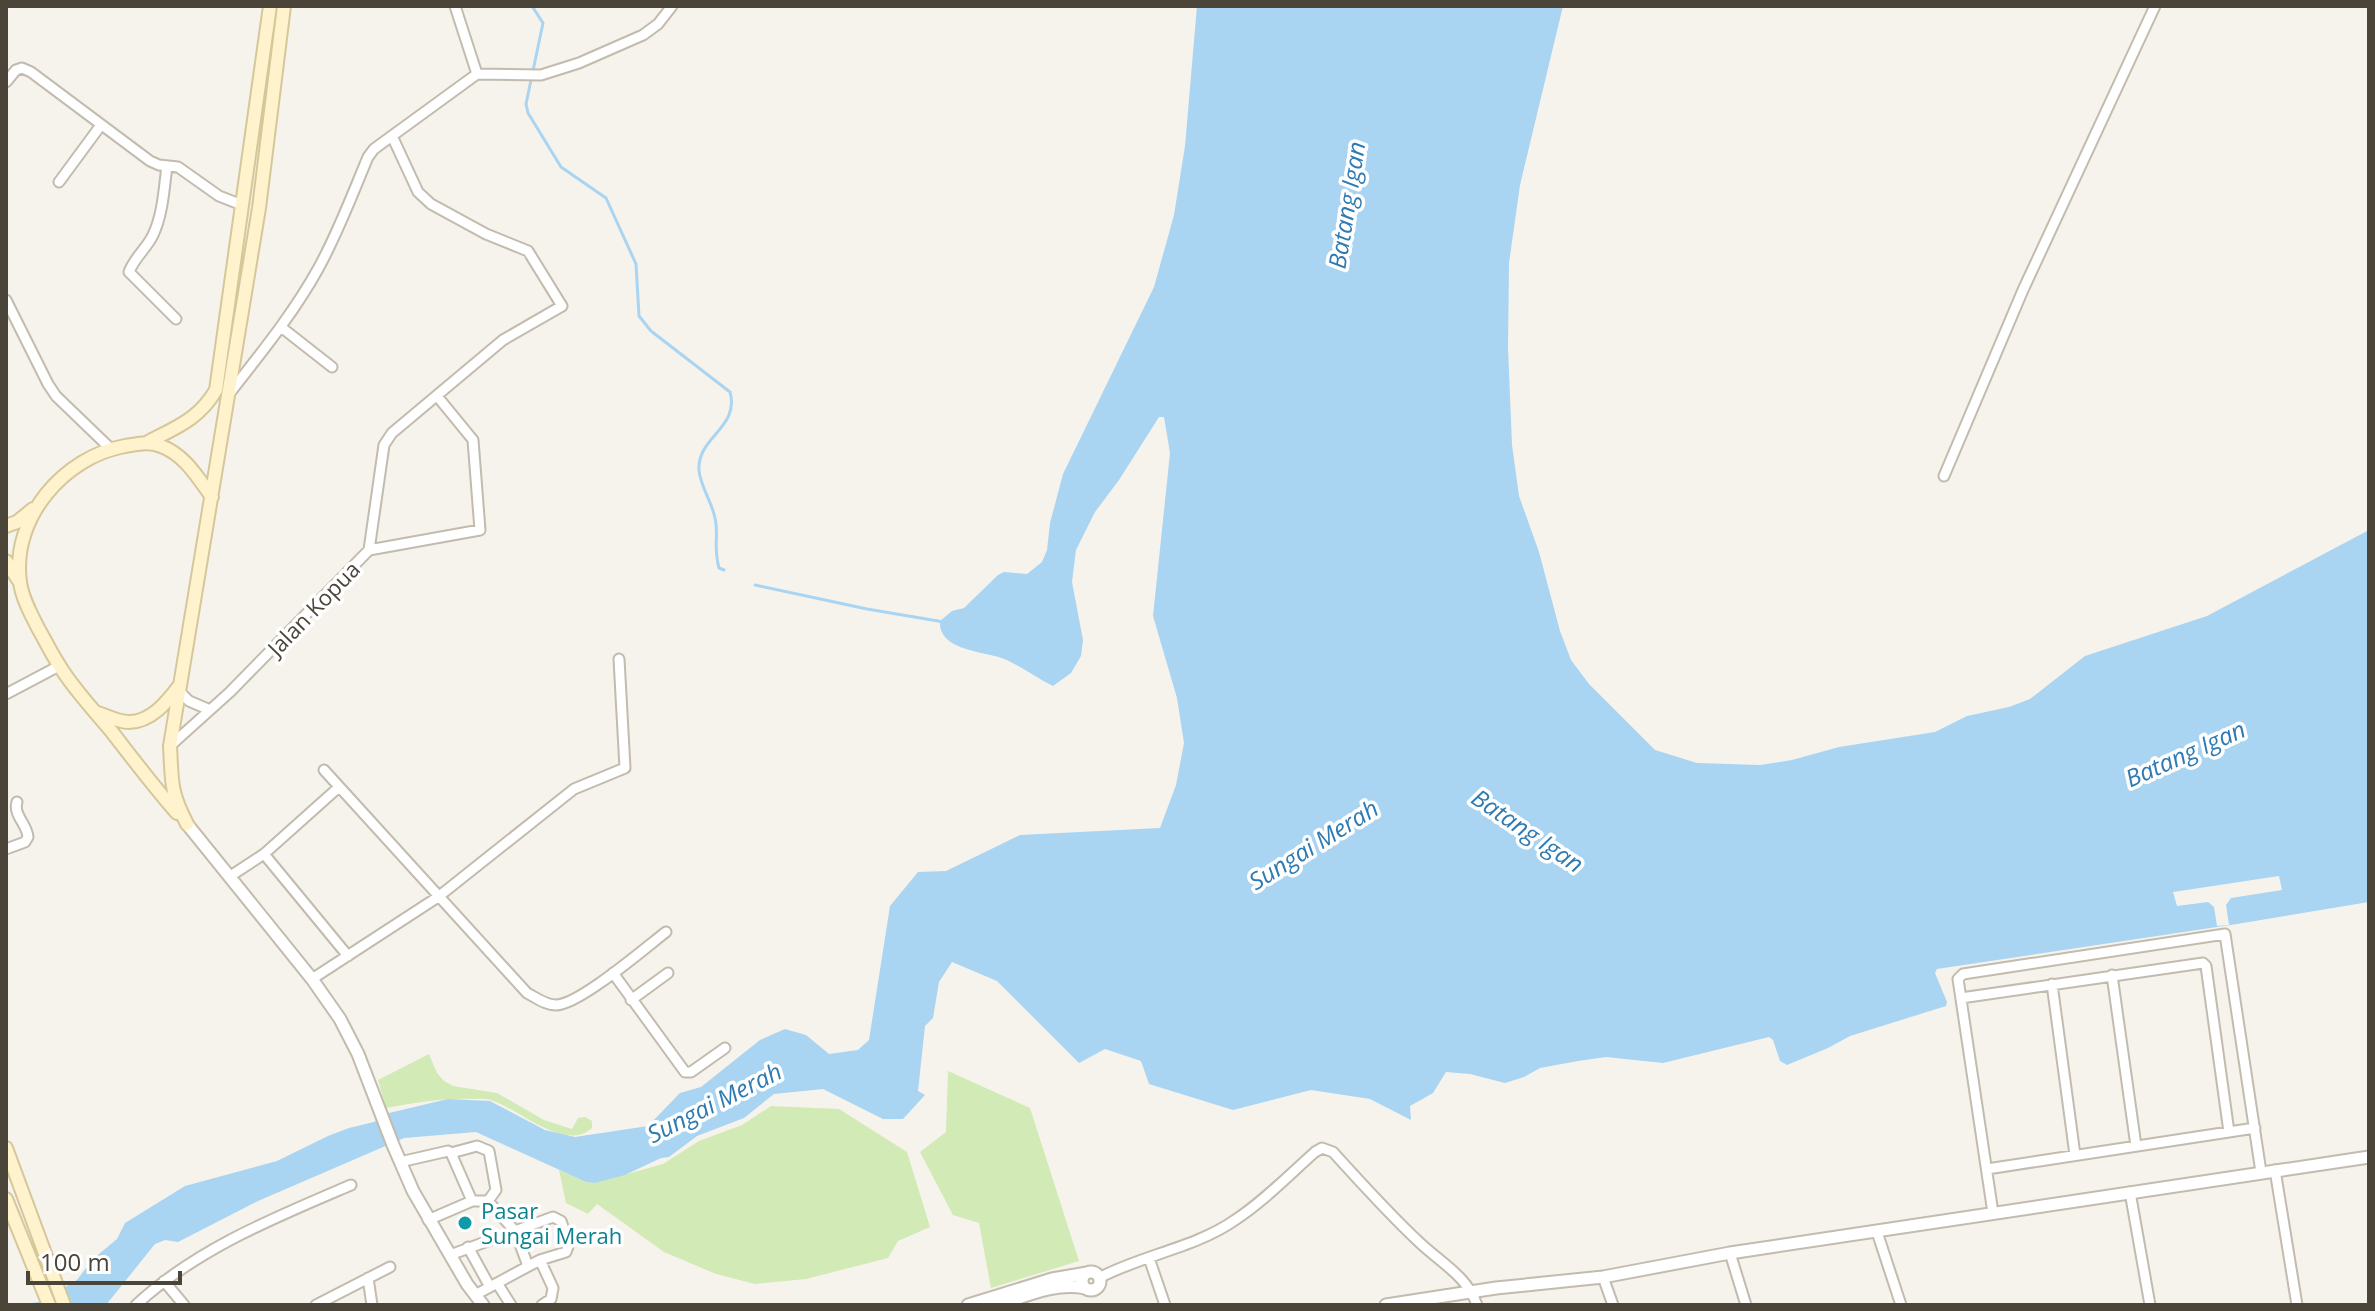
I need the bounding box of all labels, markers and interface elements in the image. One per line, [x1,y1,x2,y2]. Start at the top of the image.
water label: Batang Igan [1320,139,1372,271]
street label: Jalan Kopua [259,554,366,663]
water label: Batang Igan [2120,712,2250,794]
water label: Batang Igan [1466,780,1590,880]
water label: Sungai Merah [1242,791,1384,897]
water label: Sungai Merah [641,1054,787,1150]
place label: Pasar Sungai Merah [481,1195,622,1250]
marker: Pasar Sungai Merah [456,1214,474,1232]
scale bar [28,1235,180,1285]
text: 100 m [40,1245,110,1278]

